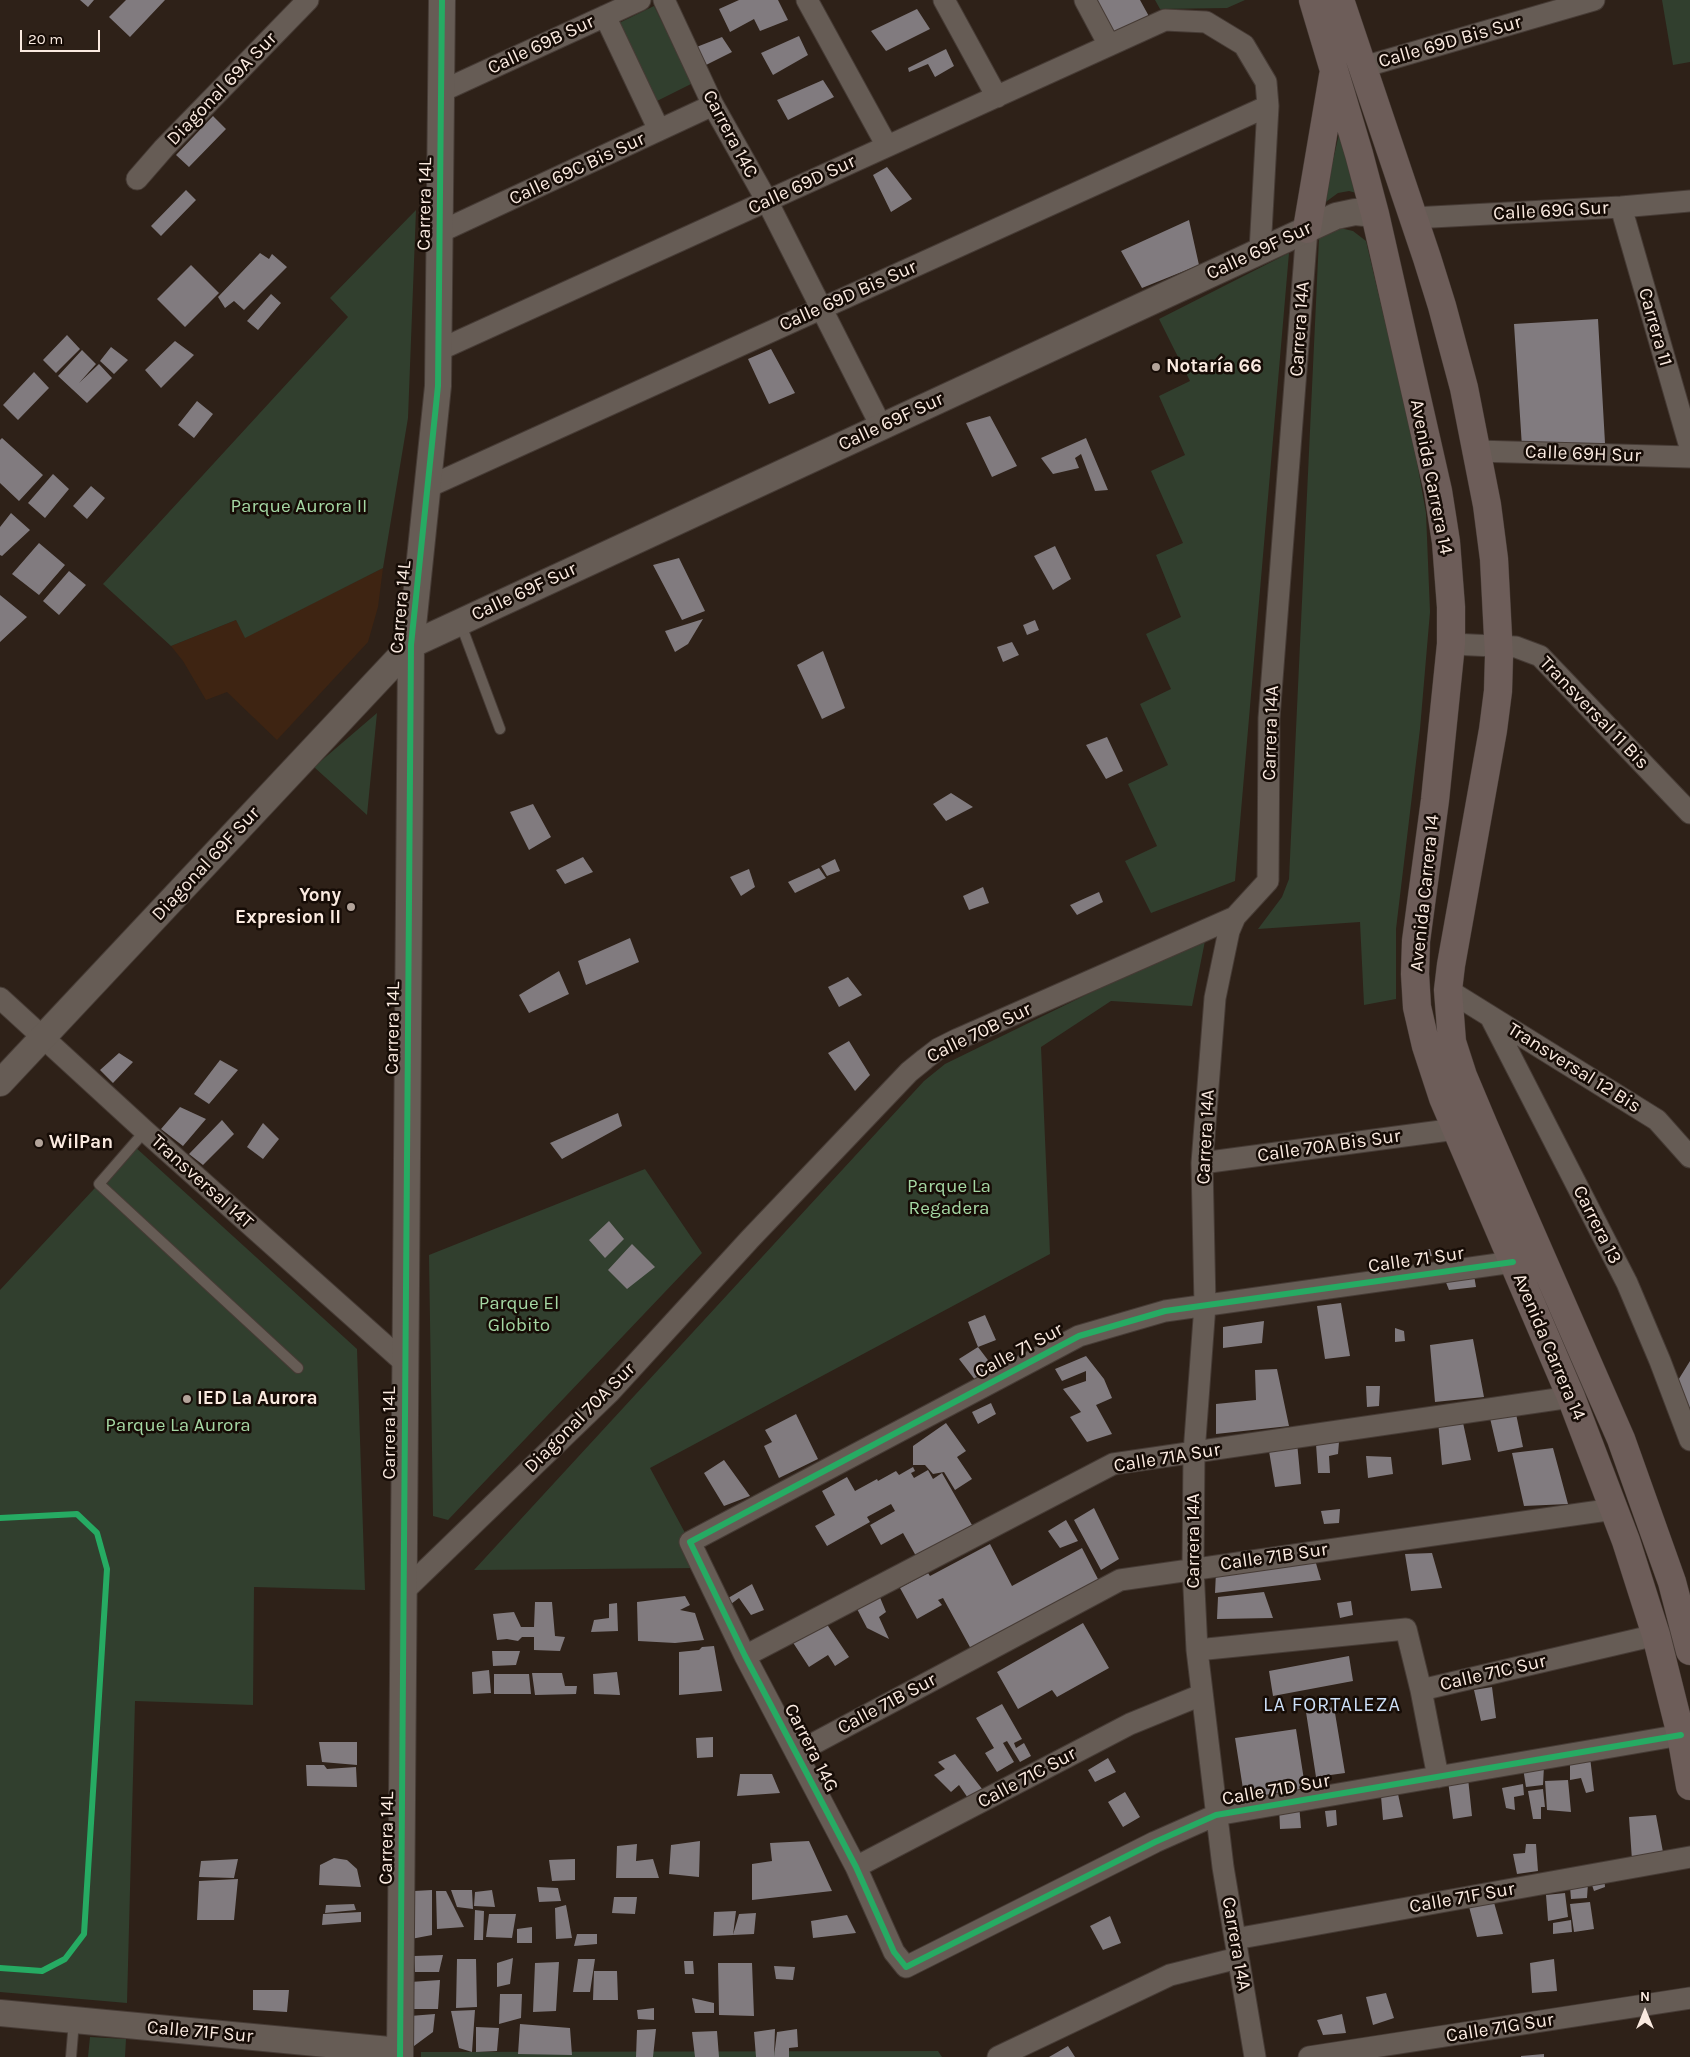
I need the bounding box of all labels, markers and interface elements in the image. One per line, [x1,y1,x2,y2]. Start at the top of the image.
street label: Calle 69B Sur [484,10,598,80]
street label: Calle 69D Bis Sur [1376,11,1524,73]
scale bar [22,20,102,52]
street label: Diagonal 69A Sur [162,28,282,150]
text: 20 m [28,30,63,48]
street label: Carrera 14C [697,86,763,182]
street label: Calle 69C Bis Sur [506,128,648,210]
street label: Calle 69D Sur [745,150,859,220]
street label: Carrera 14L [413,157,437,251]
street label: Calle 69G Sur [1493,197,1609,225]
street label: Calle 69F Sur [1203,217,1315,285]
street label: Calle 69D Bis Sur [776,256,920,336]
street label: Carrera 14A [1285,281,1315,377]
street label: Carrera 11 [1633,285,1677,369]
place label: Notaría 66 [1166,356,1262,378]
marker: Notaría 66 [1150,361,1162,373]
street label: Calle 69F Sur [835,388,947,456]
street label: Avenida Carrera 14 [1405,398,1457,556]
street label: Calle 69H Sur [1525,441,1641,467]
park label: Parque Aurora II [231,496,367,518]
street label: Calle 69F Sur [468,558,580,626]
street label: Carrera 14L [386,560,416,654]
street label: Transversal 11 Bis [1534,652,1654,774]
street label: Carrera 14A [1258,685,1284,781]
street label: Diagonal 69F Sur [147,802,265,926]
street label: Avenida Carrera 14 [1405,813,1445,973]
place label: Yony Expresion II [235,885,341,929]
marker: Yony Expresion II [345,901,357,913]
street label: Carrera 14L [381,981,405,1075]
street label: Calle 70B Sur [923,998,1035,1068]
street label: Transversal 12 Bis [1503,1018,1645,1118]
street label: Carrera 14A [1192,1089,1220,1185]
street label: Calle 70A Bis Sur [1256,1125,1402,1167]
street label: Transversal 14T [146,1130,258,1234]
place label: WilPan [49,1132,113,1154]
marker: WilPan [33,1137,45,1149]
park label: Parque La Regadera [907,1176,991,1220]
street label: Carrera 13 [1568,1182,1626,1268]
street label: Calle 71 Sur [1367,1242,1465,1278]
street label: Avenida Carrera 14 [1508,1270,1590,1424]
park label: Parque El Globito [479,1293,559,1337]
street label: Calle 71 Sur [971,1318,1067,1384]
street label: Diagonal 70A Sur [520,1358,640,1478]
street label: Carrera 14L [379,1386,401,1480]
place label: IED La Aurora [197,1388,318,1410]
marker: IED La Aurora [181,1393,193,1405]
park label: Parque La Aurora [105,1415,251,1437]
street label: Calle 71A Sur [1112,1438,1222,1478]
street label: Carrera 14A [1183,1493,1205,1589]
street label: Calle 71B Sur [1219,1538,1329,1576]
street label: Calle 71C Sur [1438,1650,1548,1696]
street label: Calle 71B Sur [834,1668,940,1740]
district label: LA FORTALEZA [1262,1693,1402,1717]
street label: Carrera 14G [779,1700,843,1796]
street label: Calle 71C Sur [974,1743,1080,1813]
street label: Calle 71D Sur [1220,1769,1332,1811]
street label: Carrera 14L [375,1791,399,1885]
street label: Calle 71F Sur [1408,1878,1516,1918]
street label: Carrera 14A [1217,1895,1255,1993]
north arrow [1620,1987,1670,2037]
text: N [1640,1988,1650,2005]
street label: Calle 71G Sur [1444,2008,1556,2048]
street label: Calle 71F Sur [146,2016,254,2048]

